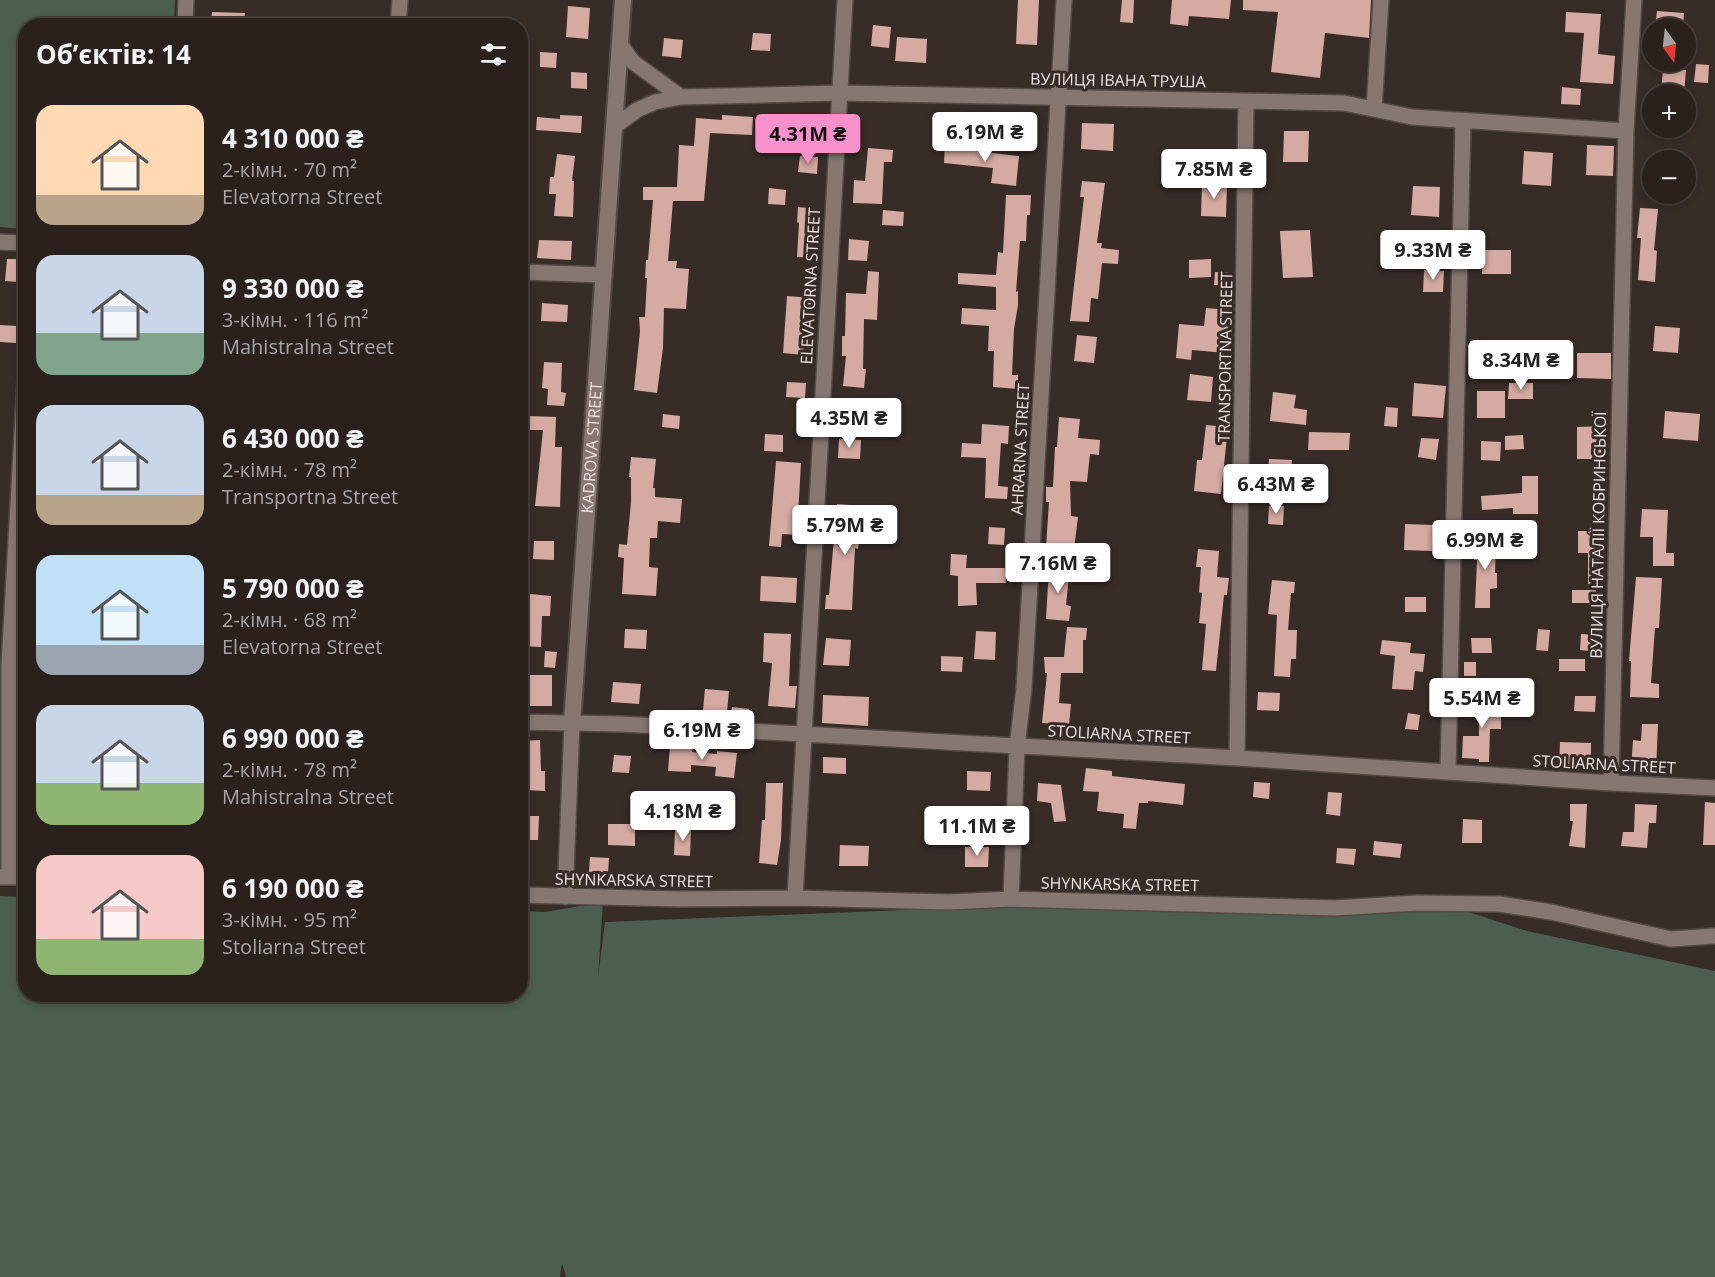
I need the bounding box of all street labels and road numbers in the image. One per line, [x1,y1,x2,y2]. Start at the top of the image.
street label: ВУЛИЦЯ ІВАНА ТРУША [1030,67,1207,93]
street label: ELEVATORNA STREET [795,207,825,365]
street label: TRANSPORTNA STREET [1213,271,1237,443]
street label: KADROVA STREET [576,381,607,514]
street label: AHRARNA STREET [1006,382,1034,516]
street label: ВУЛИЦЯ НАТАЛІЇ КОБРИНСЬКОЇ [1585,411,1611,659]
street label: STOLIARNA STREET [1047,719,1191,749]
street label: STOLIARNA STREET [1532,749,1676,779]
street label: SHYNKARSKA STREET [555,868,713,892]
street label: SHYNKARSKA STREET [1041,872,1199,896]

